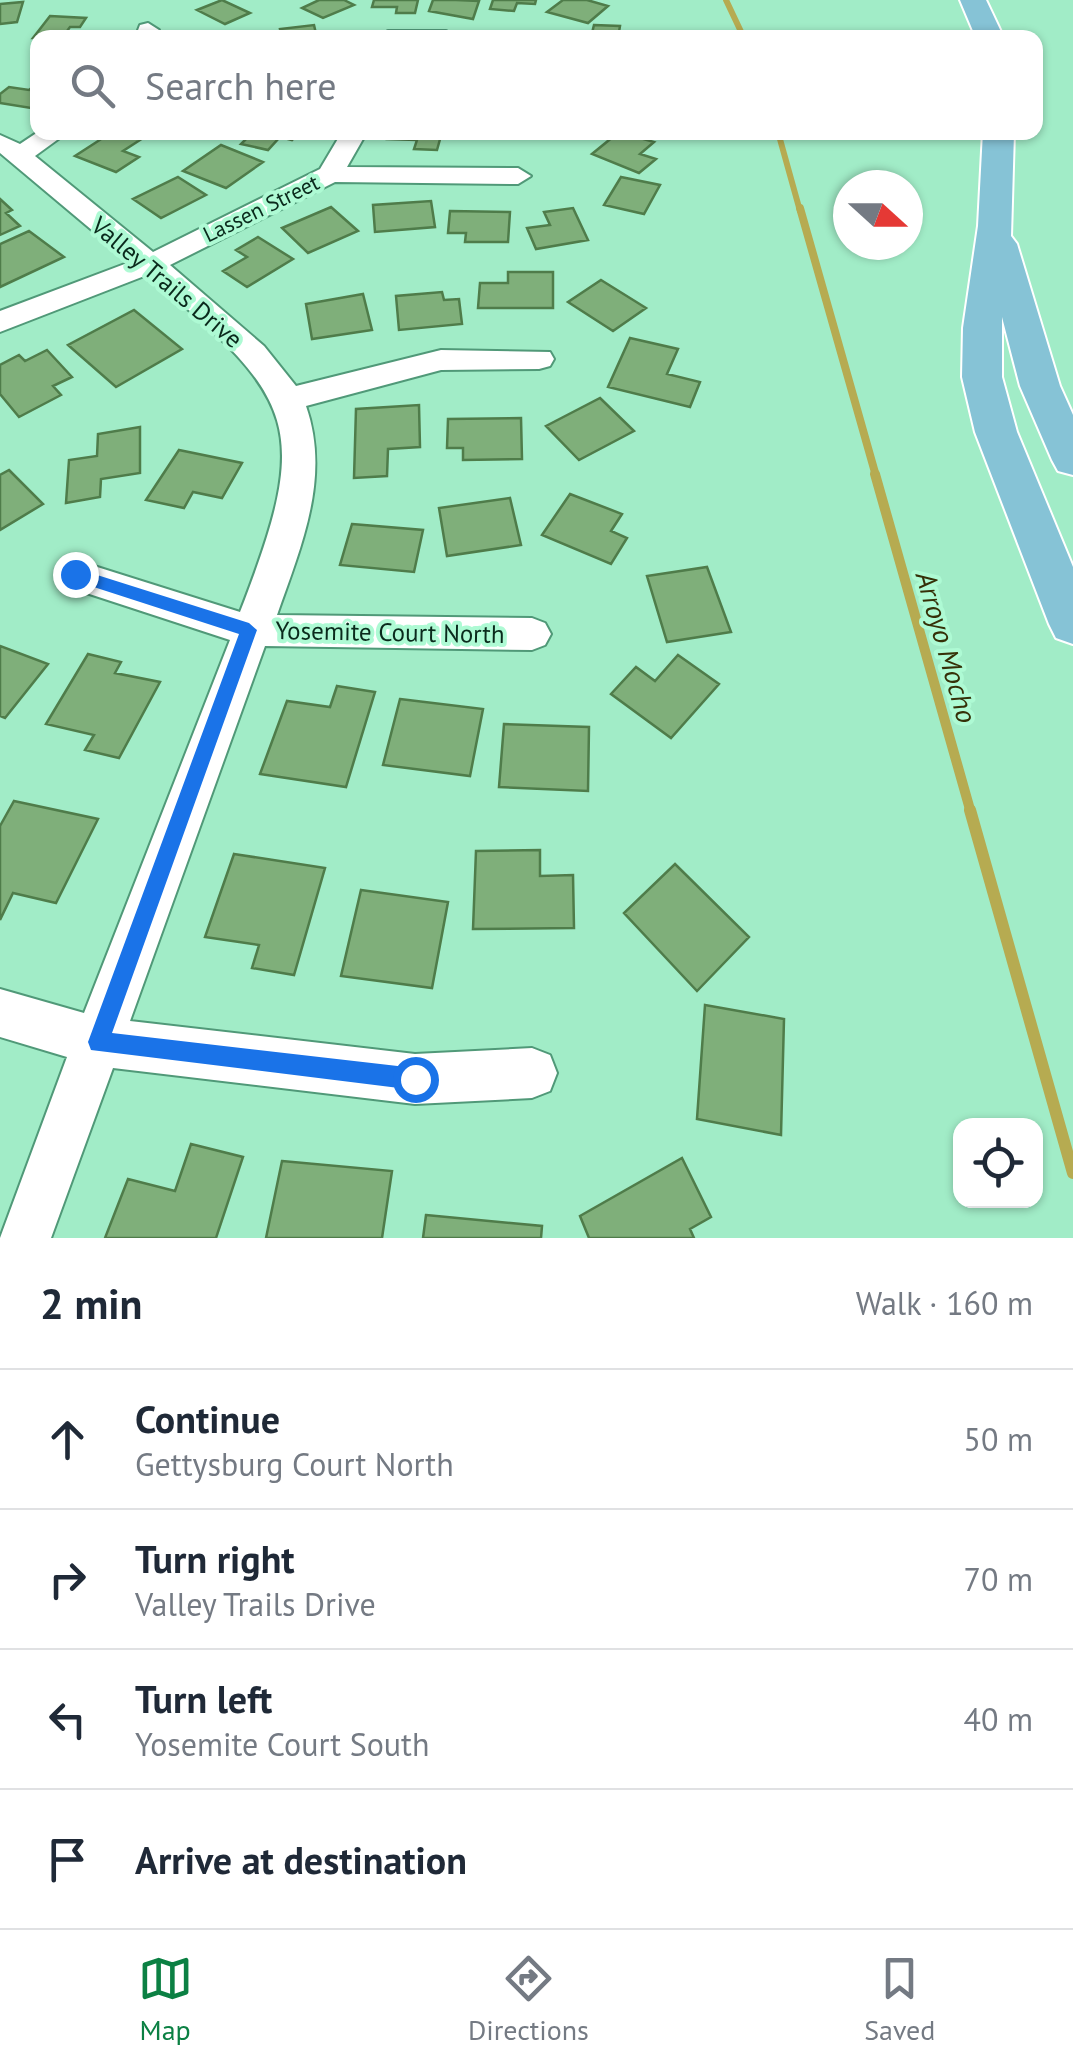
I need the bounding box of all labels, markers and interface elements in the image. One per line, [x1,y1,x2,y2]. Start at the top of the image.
search box [30,30,1043,140]
icon: search [65,58,120,113]
text: Search here [145,61,337,110]
street label: Lassen Street [198,168,324,248]
north arrow [833,170,923,260]
street label: Valley Trails Drive [84,209,249,355]
route end [53,552,99,598]
water label: Arroyo Mocho [907,566,986,727]
street label: Yosemite Court North [275,614,505,650]
route start [393,1057,439,1103]
map controls [953,1118,1043,1208]
button: locate [953,1118,1043,1208]
text: 2 min [40,1276,142,1331]
text: Walk · 160 m [856,1282,1033,1324]
text: Continue [135,1394,280,1443]
icon: ahead [40,1412,95,1467]
text: 50 m [964,1418,1033,1460]
text: Gettysburg Court North [135,1443,454,1485]
text: Turn right [135,1534,295,1583]
icon: right [40,1552,95,1607]
text: 70 m [964,1558,1033,1600]
text: Valley Trails Drive [135,1583,376,1625]
text: Turn left [135,1674,272,1723]
icon: left [40,1692,95,1747]
text: 40 m [964,1698,1033,1740]
text: Yosemite Court South [135,1723,429,1765]
icon: arrive [40,1832,95,1887]
text: Arrive at destination [135,1835,467,1884]
tab: Map [138,1951,193,2048]
tab: Directions [468,1951,589,2048]
tab: Saved [864,1951,935,2048]

